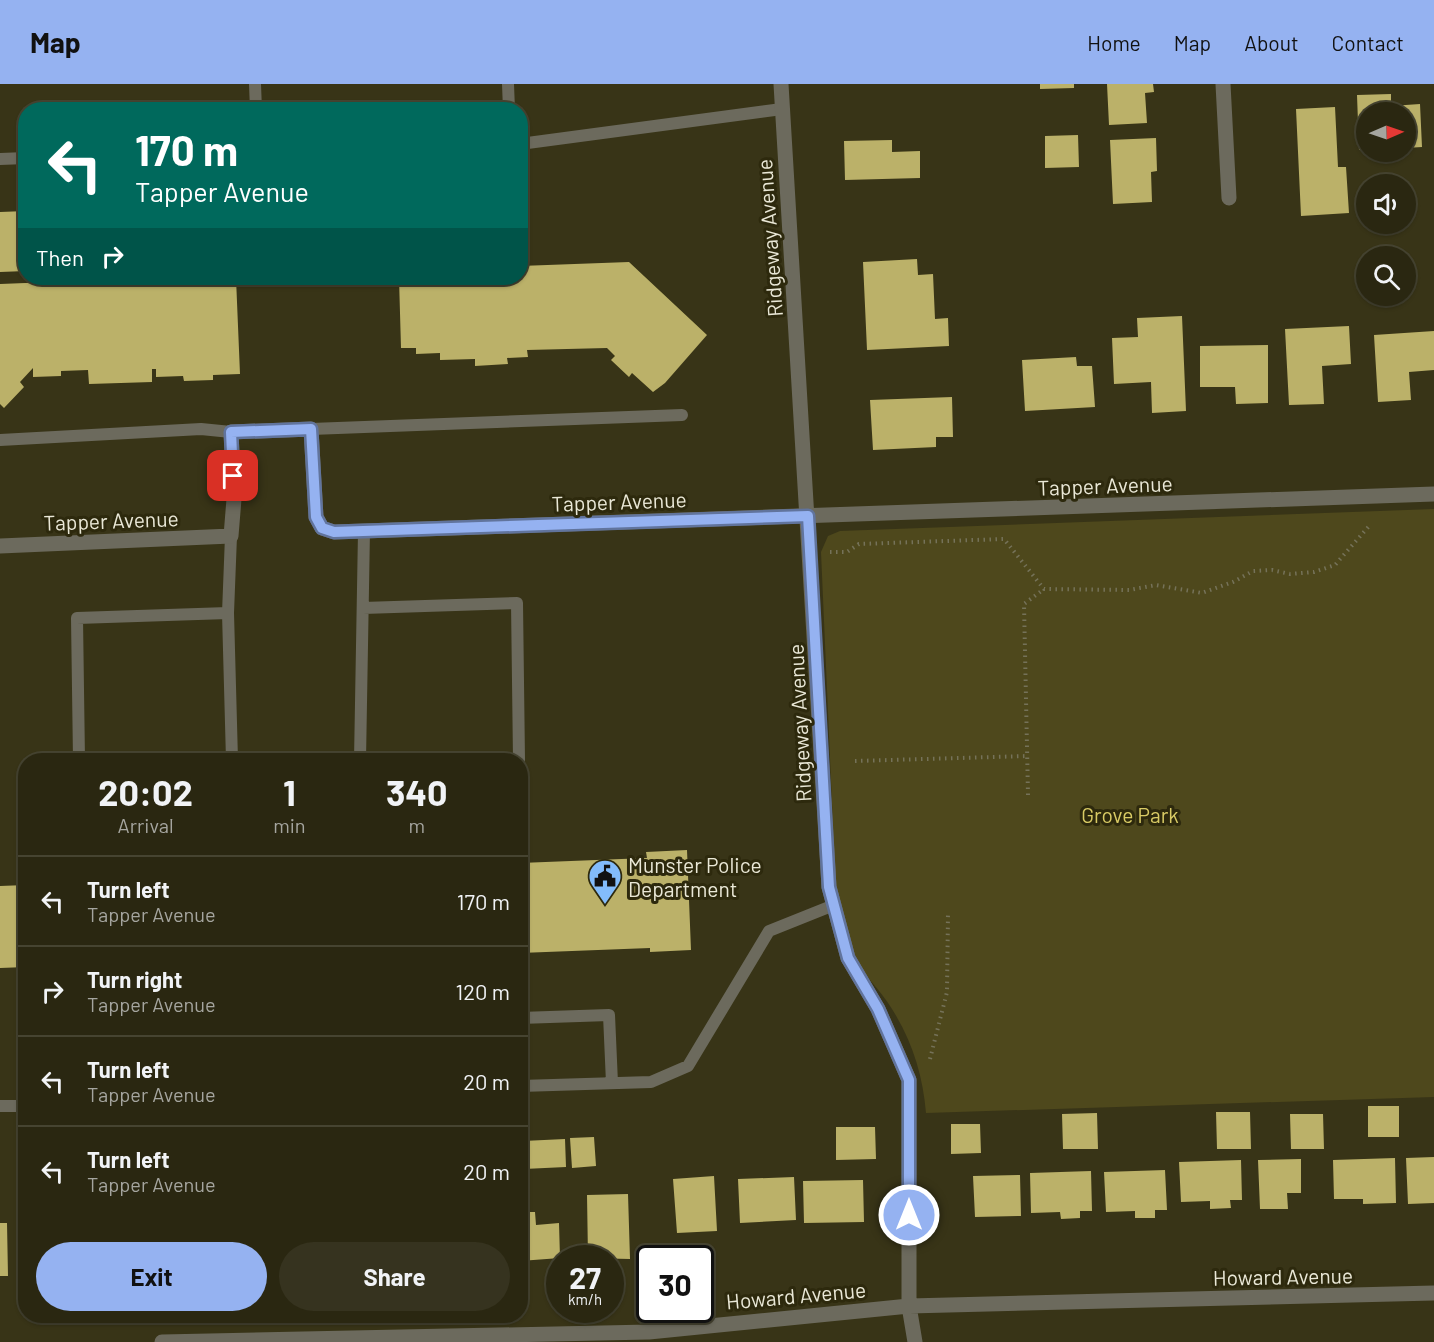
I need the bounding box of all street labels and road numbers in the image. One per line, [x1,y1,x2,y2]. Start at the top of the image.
street label: Ridgeway Avenue [751,158,787,318]
street label: Tapper Avenue [1037,470,1173,500]
street label: Tapper Avenue [551,486,687,516]
street label: Tapper Avenue [43,505,179,535]
street label: Ridgeway Avenue [782,643,816,803]
street label: Howard Avenue [1213,1262,1353,1290]
street label: Howard Avenue [725,1276,867,1314]

